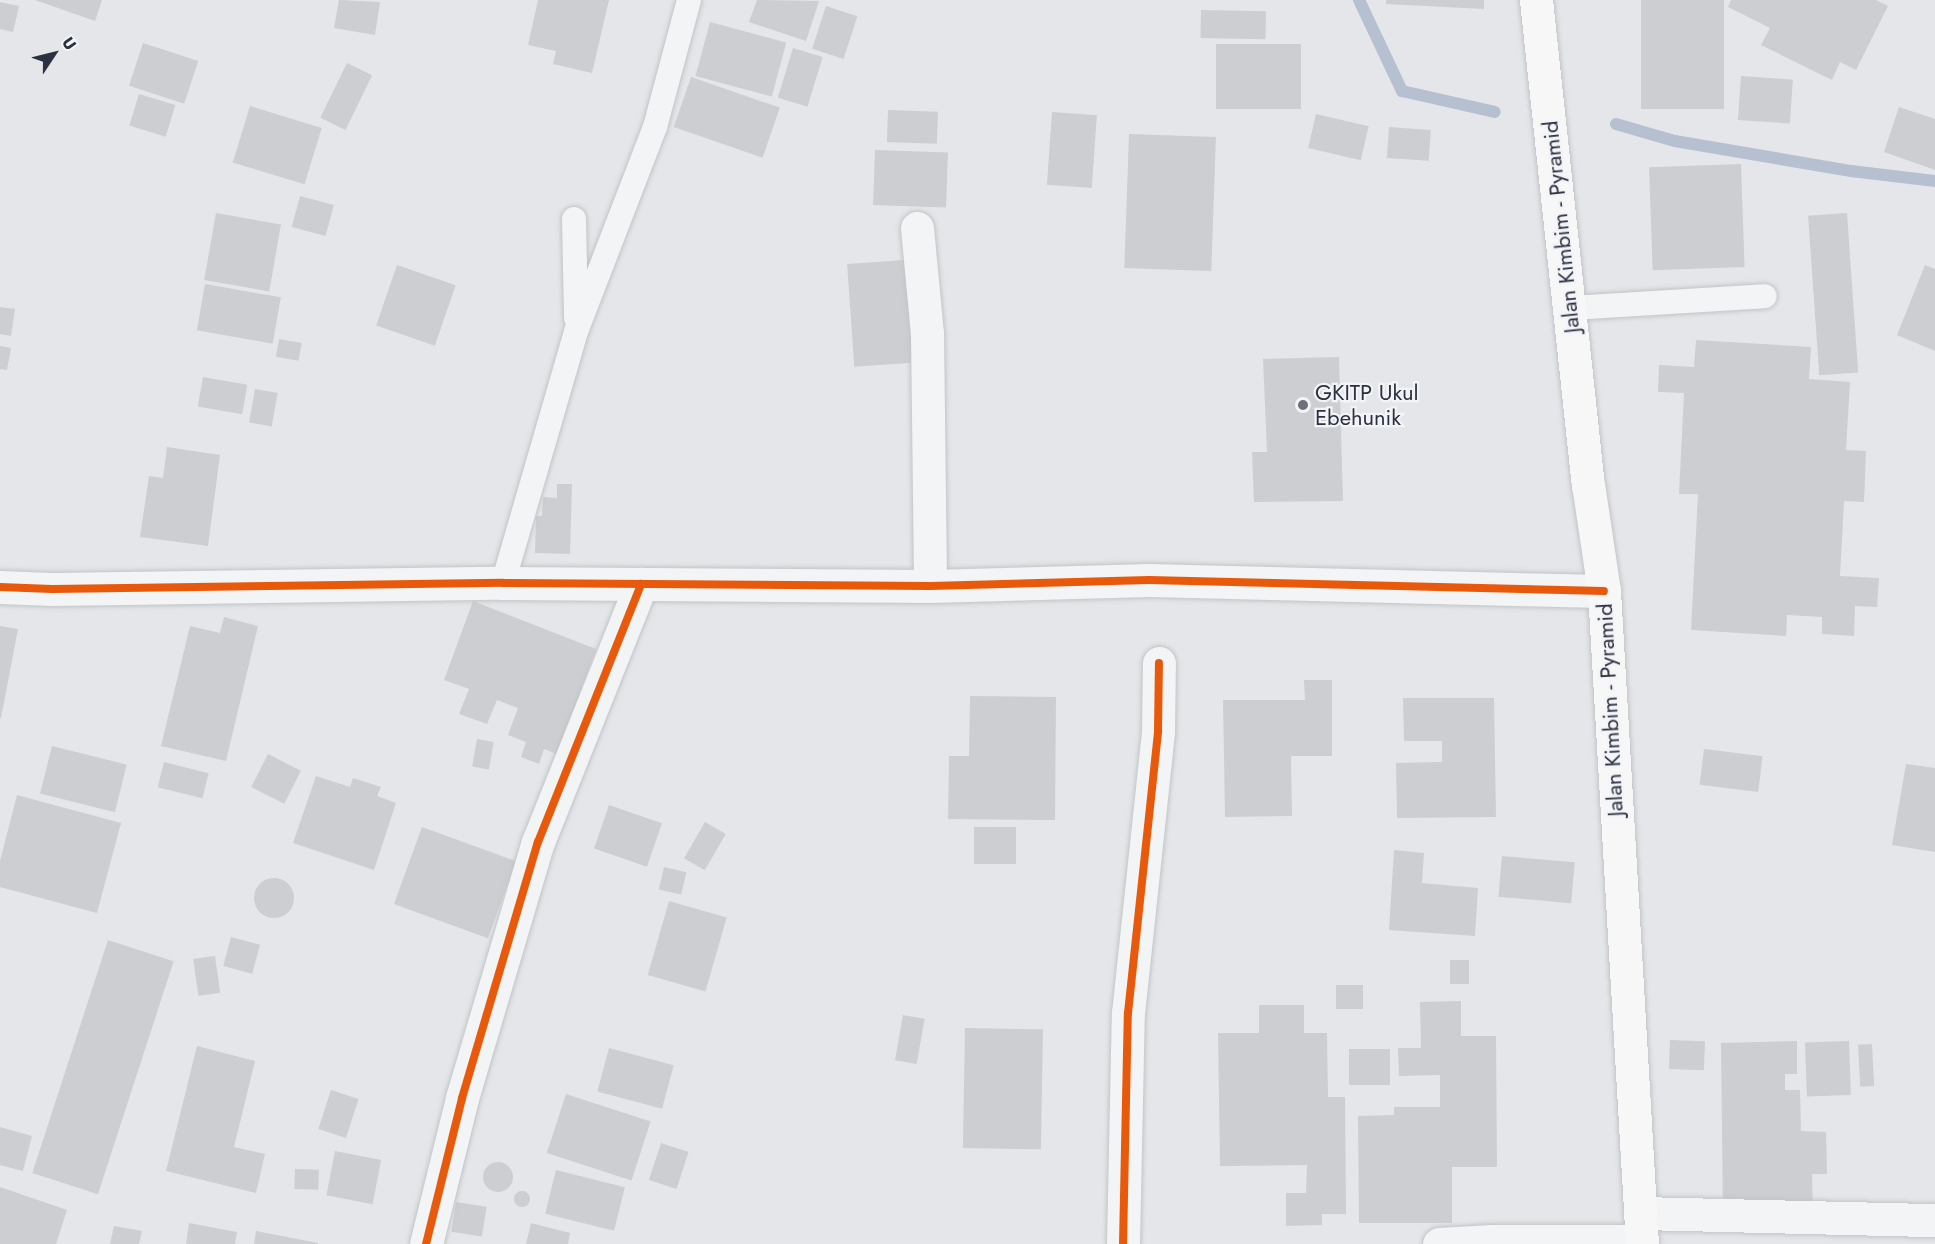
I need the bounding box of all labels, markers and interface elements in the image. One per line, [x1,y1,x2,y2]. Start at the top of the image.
north arrow [24,24,84,84]
text: U [57,32,82,55]
street label: Jalan Kimbim - Pyramid [1537,119,1585,335]
place label: GKITP Ukul Ebehunik [1315,379,1419,430]
marker: GKITP Ukul Ebehunik [1296,398,1310,412]
street label: Jalan Kimbim - Pyramid [1591,603,1629,817]

